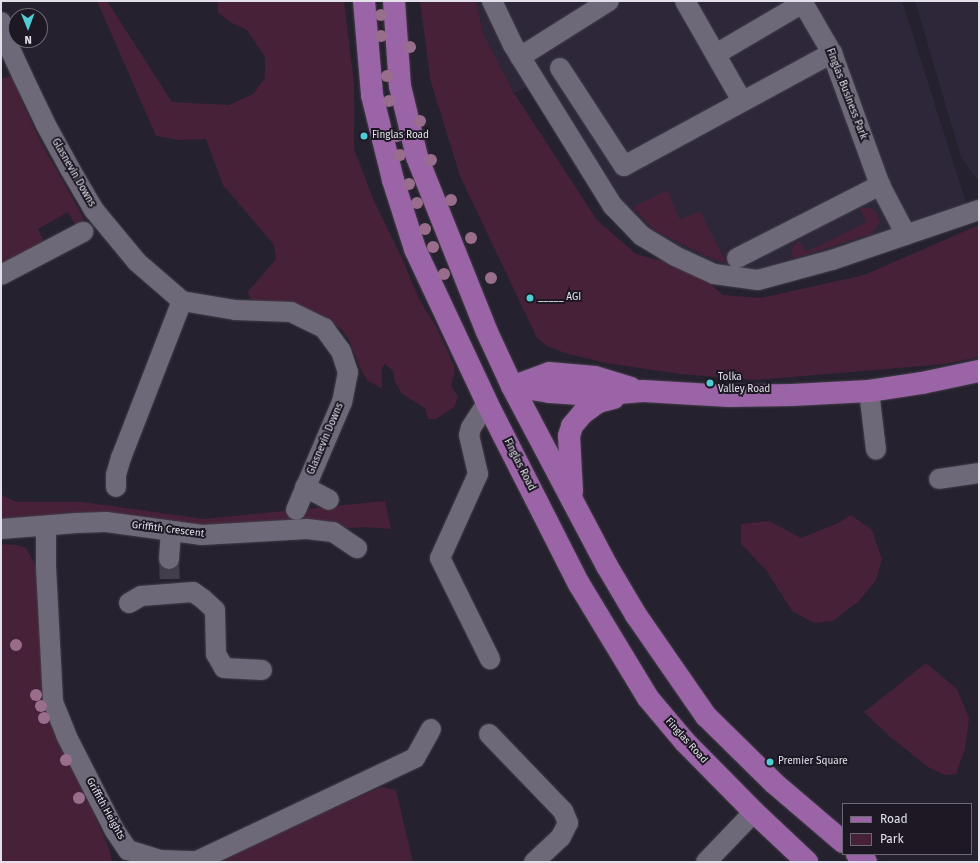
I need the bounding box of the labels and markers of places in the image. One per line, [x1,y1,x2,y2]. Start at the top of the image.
place label: Finglas Road [372,130,429,142]
marker: Finglas Road [359,131,369,141]
place label: _____ AGI [538,292,581,304]
marker: _____ AGI [525,293,535,303]
place label: Tolka Valley Road [718,371,770,394]
marker: Tolka Valley Road [705,378,715,388]
place label: Premier Square [778,756,848,768]
marker: Premier Square [765,757,775,767]

